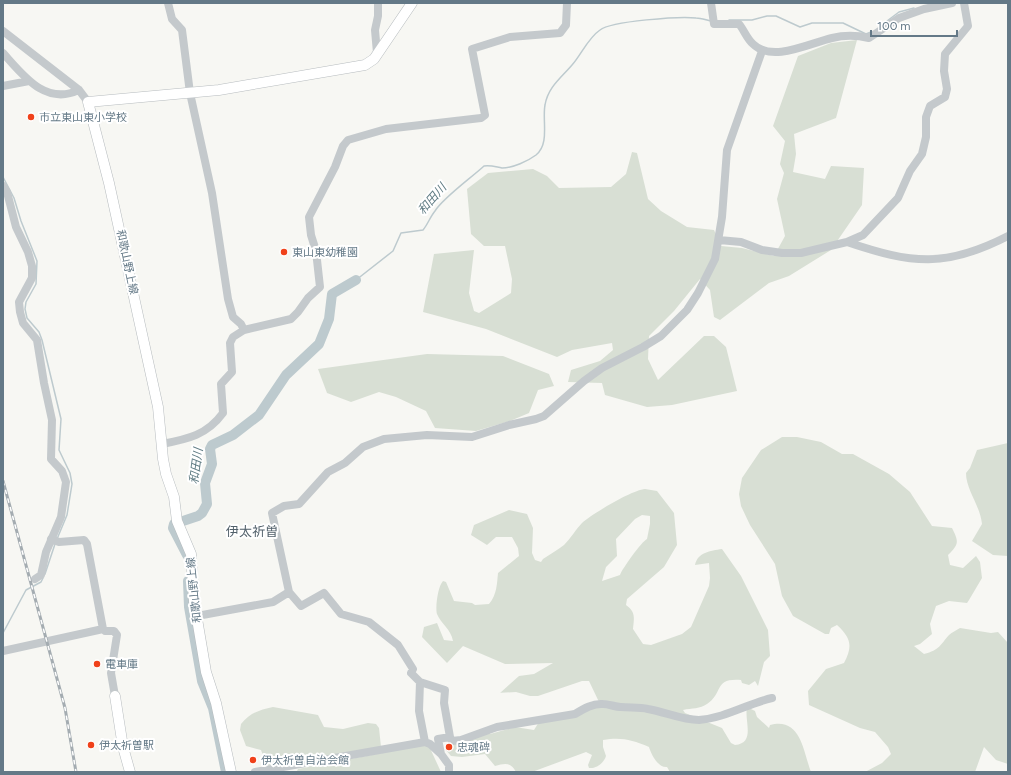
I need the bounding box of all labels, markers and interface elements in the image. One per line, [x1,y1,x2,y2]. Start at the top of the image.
scale bar [871,12,957,38]
text: 100 m [877,19,911,33]
place label: 市立東山東小学校 [39,111,127,124]
marker: 市立東山東小学校 [26,112,36,122]
water label: 和田川 [415,179,450,217]
street label: 和歌山野上線 [114,228,140,296]
place label: 東山東幼稚園 [292,246,358,259]
marker: 東山東幼稚園 [279,247,289,257]
water label: 和田川 [187,445,206,485]
district label: 伊太祈曽 [226,524,278,539]
street label: 和歌山野上線 [184,557,204,623]
place label: 電車庫 [105,658,138,671]
marker: 電車庫 [92,659,102,669]
place label: 伊太祈曽駅 [99,739,154,752]
marker: 伊太祈曽駅 [86,740,96,750]
place label: 忠魂碑 [457,741,490,754]
marker: 忠魂碑 [444,742,454,752]
place label: 伊太祈曽自治会館 [261,754,349,767]
marker: 伊太祈曽自治会館 [248,755,258,765]

